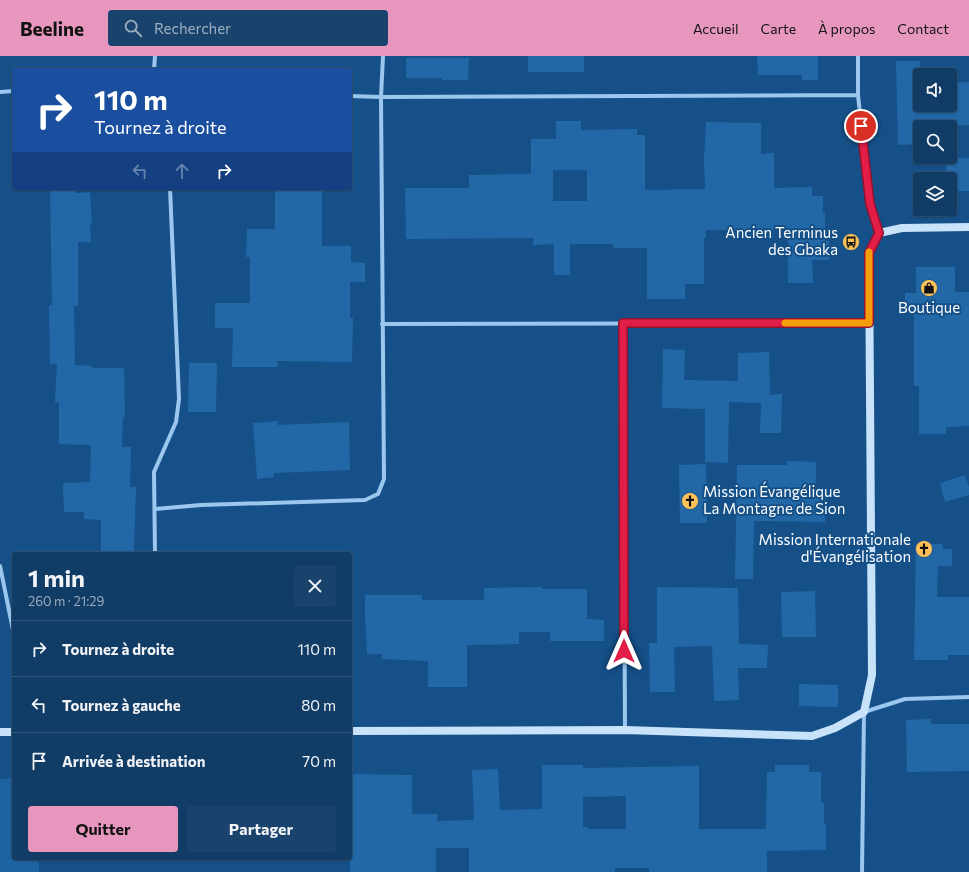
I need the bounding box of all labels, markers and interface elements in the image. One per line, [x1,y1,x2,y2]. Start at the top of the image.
search box [108,10,388,46]
text: Beeline [20,17,84,40]
icon: search [122,17,144,39]
text: Rechercher [154,19,231,37]
text: Accueil [693,20,739,37]
text: Carte [761,20,796,37]
text: À propos [818,20,875,37]
text: Contact [897,20,949,37]
map controls [913,68,957,216]
button: sound [913,68,957,112]
text: 110 m [94,82,168,116]
icon: right [28,84,80,136]
pin [844,109,878,143]
icon: arrive [850,115,872,137]
text: Tournez à droite [94,116,227,138]
button: search [913,120,957,164]
icon: left [129,160,151,182]
icon: ahead [171,160,193,182]
icon: right [213,160,235,182]
button: layers [913,172,957,216]
place label: Ancien Terminus des Gbaka [725,223,838,258]
bus stop icon: Ancien Terminus des Gbaka [841,232,861,252]
shop icon: Boutique [919,278,939,298]
place label: Boutique [898,298,960,316]
place label: Mission Évangélique La Montagne de Sion [703,481,845,517]
church icon: Mission Évangélique La Montagne de Sion [680,491,700,511]
place label: Mission Internationale d'Évangélisation [759,530,911,565]
church icon: Mission Internationale d'Évangélisation [914,539,934,559]
text: 1 min [28,563,85,592]
button: close [294,565,336,607]
text: 260 m · 21:29 [28,593,104,609]
position arrow [603,630,645,672]
icon: right [28,638,50,660]
text: Tournez à droite [62,640,174,658]
text: 110 m [297,640,336,658]
icon: left [28,694,50,716]
text: Tournez à gauche [62,696,181,714]
text: 80 m [301,696,336,714]
icon: arrive [28,750,50,772]
text: Arrivée à destination [62,752,205,770]
text: 70 m [302,752,336,770]
button: Quitter [28,806,178,852]
button: Partager [186,806,336,852]

